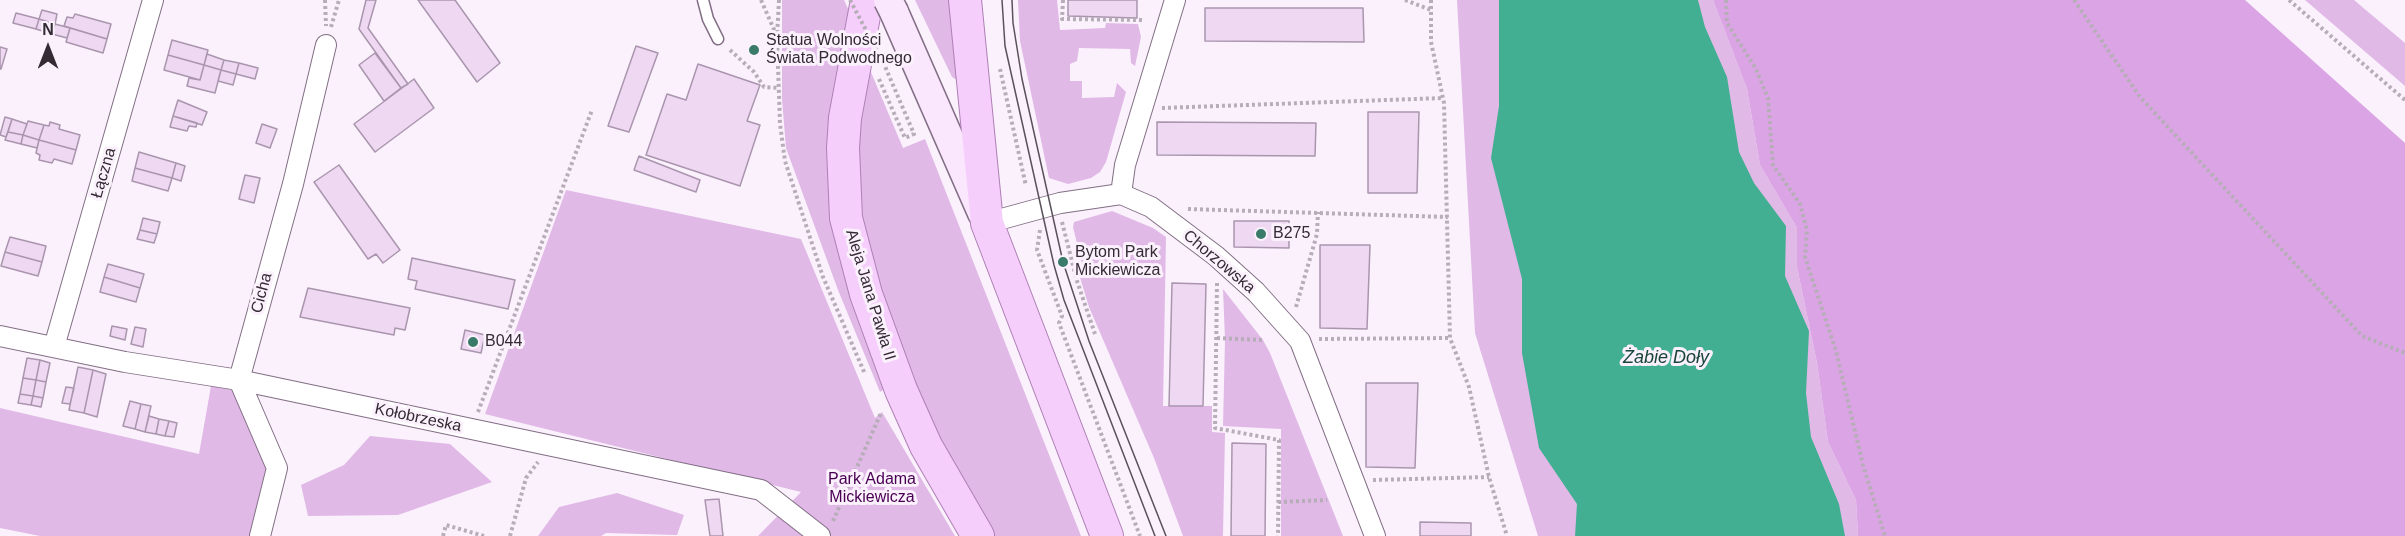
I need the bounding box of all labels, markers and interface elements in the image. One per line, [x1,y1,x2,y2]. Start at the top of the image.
north arrow [18,18,78,78]
text: N [42,21,54,38]
place label: Statua Wolności Świata Podwodnego [766,31,912,69]
marker: Statua Wolności Świata Podwodnego [747,43,761,57]
street label: Łączna [88,146,120,200]
place label: B275 [1273,224,1310,244]
street label: Chorzowska [1179,226,1259,298]
street label: Aleja Jana Pawła II [841,227,899,363]
marker: B275 [1254,227,1268,241]
place label: Bytom Park Mickiewicza [1075,243,1160,281]
marker: Bytom Park Mickiewicza [1056,255,1070,269]
street label: Cicha [247,271,277,315]
place label: B044 [485,332,522,352]
marker: B044 [466,335,480,349]
water label: Żabie Doły [1623,347,1709,369]
street label: Kołobrzeska [373,399,463,437]
park label: Park Adama Mickiewicza [828,470,916,508]

